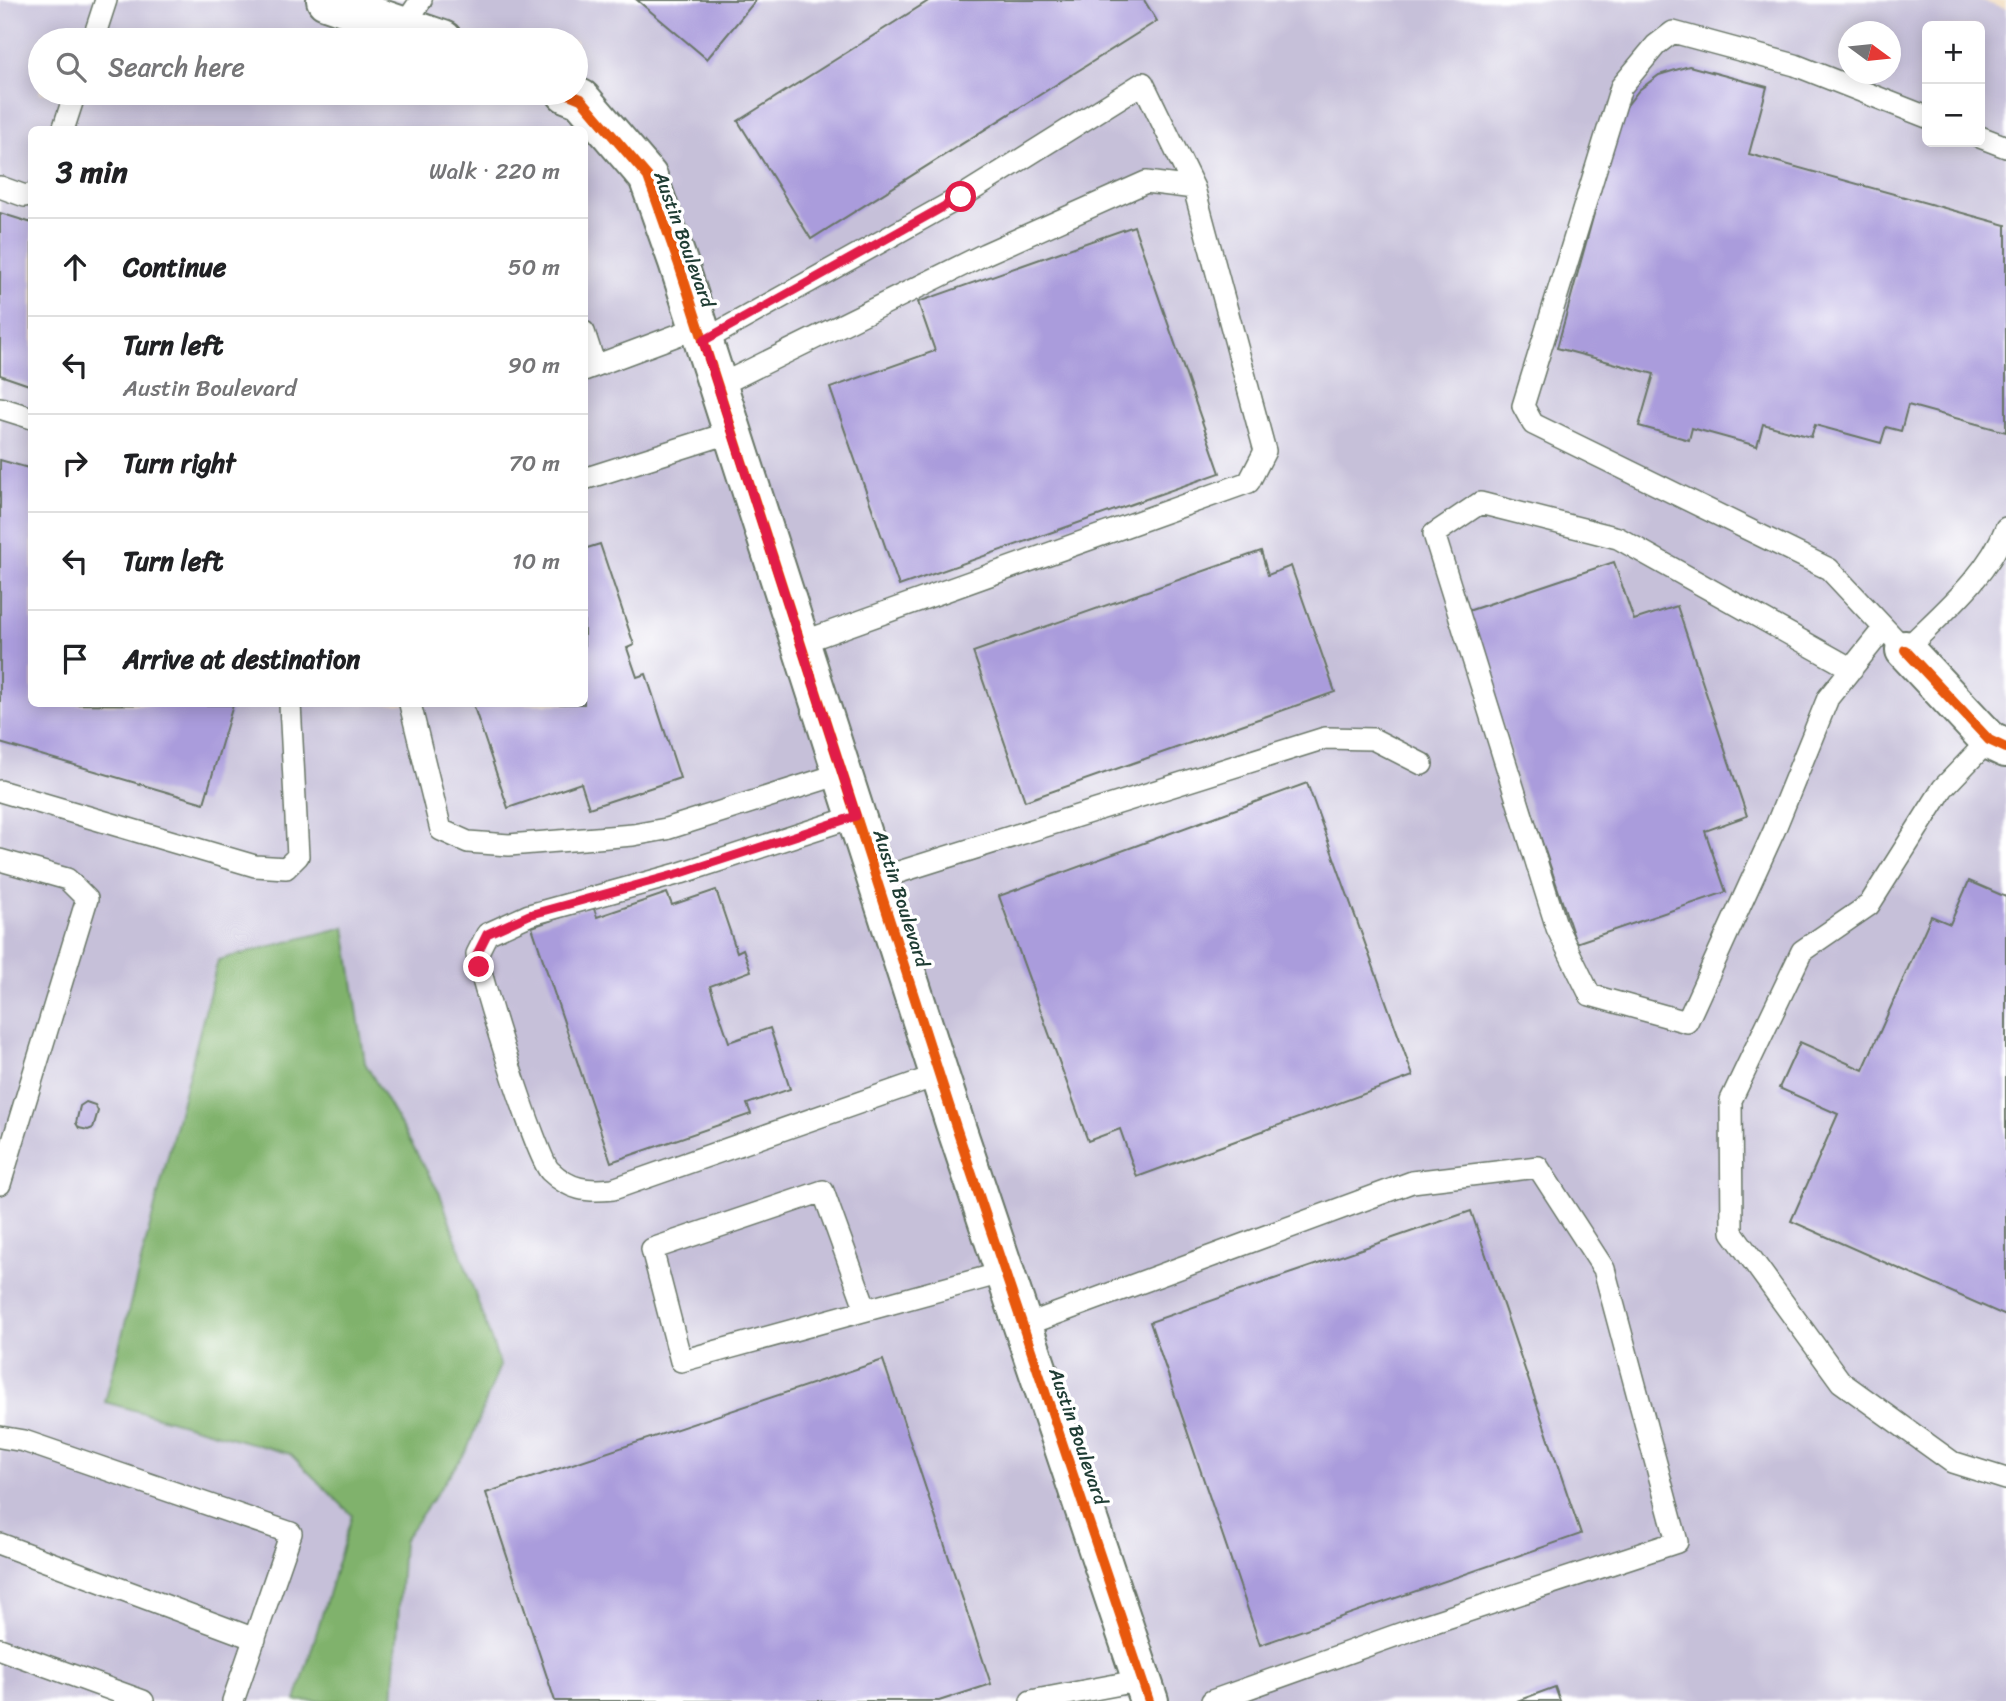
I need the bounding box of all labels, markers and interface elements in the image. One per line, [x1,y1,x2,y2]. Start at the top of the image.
north arrow [1838,21,1901,84]
map controls [1922,21,1985,147]
button: + [1922,21,1985,84]
search box [28,28,588,105]
text: Search here [108,44,245,90]
icon: search [52,48,90,86]
button: − [1922,84,1985,147]
text: 3 min [56,145,128,199]
text: Walk · 220 m [429,151,560,192]
street label: Austin Boulevard [644,165,725,314]
route start [945,181,976,212]
text: Continue [123,244,226,290]
text: 50 m [508,247,560,288]
icon: ahead [56,248,94,286]
text: Turn left [123,322,223,368]
text: 90 m [508,345,560,386]
icon: left [56,346,94,384]
text: Austin Boulevard [123,368,296,409]
text: Turn right [123,440,236,486]
text: 70 m [509,443,560,484]
icon: right [56,444,94,482]
text: Turn left [123,538,223,584]
text: 10 m [512,541,560,582]
icon: left [56,542,94,580]
text: Arrive at destination [123,636,360,682]
icon: arrive [56,640,94,678]
street label: Austin Boulevard [863,824,940,973]
route end [463,951,494,982]
street label: Austin Boulevard [1039,1362,1118,1511]

